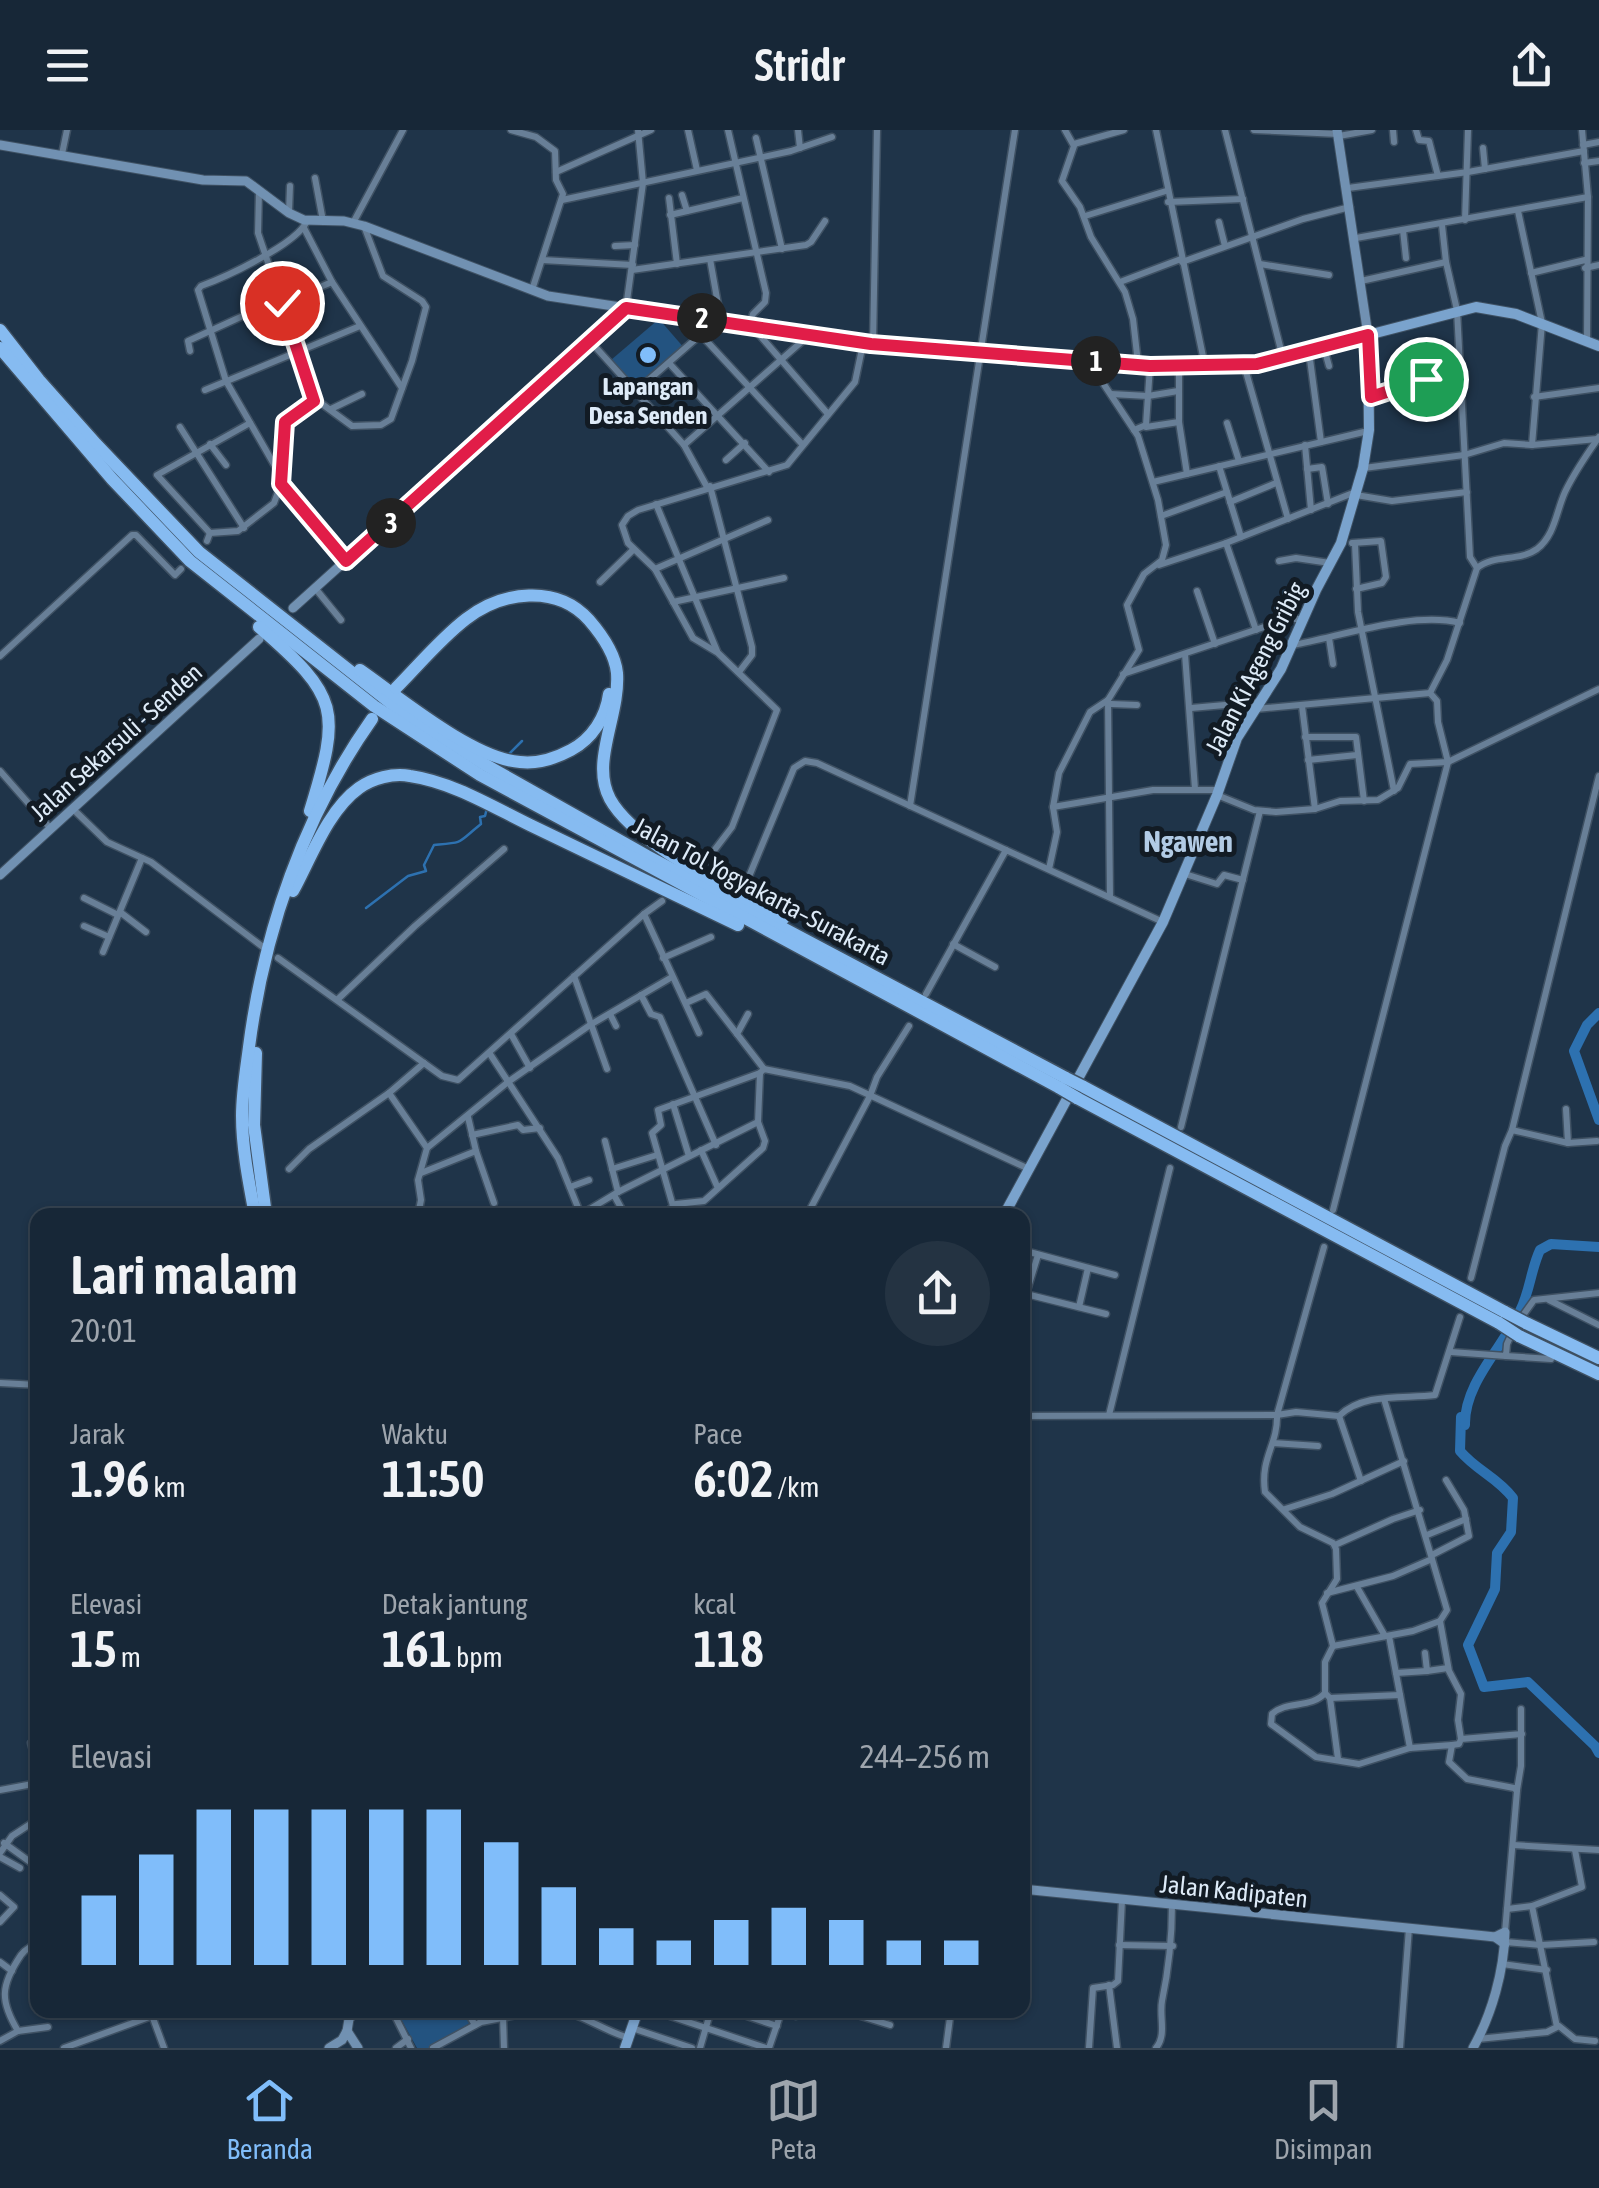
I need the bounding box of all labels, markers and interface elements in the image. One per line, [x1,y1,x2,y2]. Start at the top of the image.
icon: menu [40,38,95,93]
icon: share [1504,38,1559,93]
text: Stridr [754,39,845,91]
pin [240,261,325,346]
icon: check [255,276,310,331]
pin: 2 [677,293,727,343]
text: 2 [695,302,709,334]
pin: 1 [1071,336,1121,386]
pin [1384,337,1469,422]
marker: Lapangan Desa Senden [637,344,659,366]
text: 1 [1089,345,1103,377]
icon: arrive [1399,352,1454,407]
place label: Lapangan Desa Senden [589,372,707,429]
pin: 3 [366,498,416,548]
text: 3 [384,507,398,539]
street label: Jalan Ki Ageng Gribig [1199,577,1311,759]
street label: Jalan Sekarsuli - Senden [25,658,207,826]
street label: Jalan Tol Yogyakarta–Surakarta [629,811,895,971]
district label: Ngawen [1143,824,1233,858]
button: share [885,1241,990,1346]
text: Lari malam [70,1243,298,1306]
text: 20:01 [70,1312,137,1349]
text: Jarak [70,1418,125,1450]
text: Waktu [382,1418,448,1450]
text: Pace [693,1418,743,1450]
text: 1.96 [70,1450,149,1508]
text: 11:50 [382,1450,485,1508]
text: 6:02 [693,1450,774,1508]
text: km [149,1471,186,1503]
text: /km [774,1471,820,1503]
text: Elevasi [70,1588,142,1620]
text: Detak jantung [382,1588,528,1620]
text: kcal [693,1588,736,1620]
text: 15 [70,1620,117,1678]
text: 161 [382,1620,452,1678]
text: 118 [693,1620,764,1678]
text: m [117,1641,141,1673]
text: bpm [452,1641,503,1673]
text: Elevasi [70,1738,152,1775]
text: 244–256 m [860,1738,990,1775]
street label: Jalan Kadipaten [1159,1869,1309,1913]
tab: Beranda [226,2073,313,2165]
tab: Peta [766,2073,821,2165]
tab: Disimpan [1274,2073,1372,2165]

